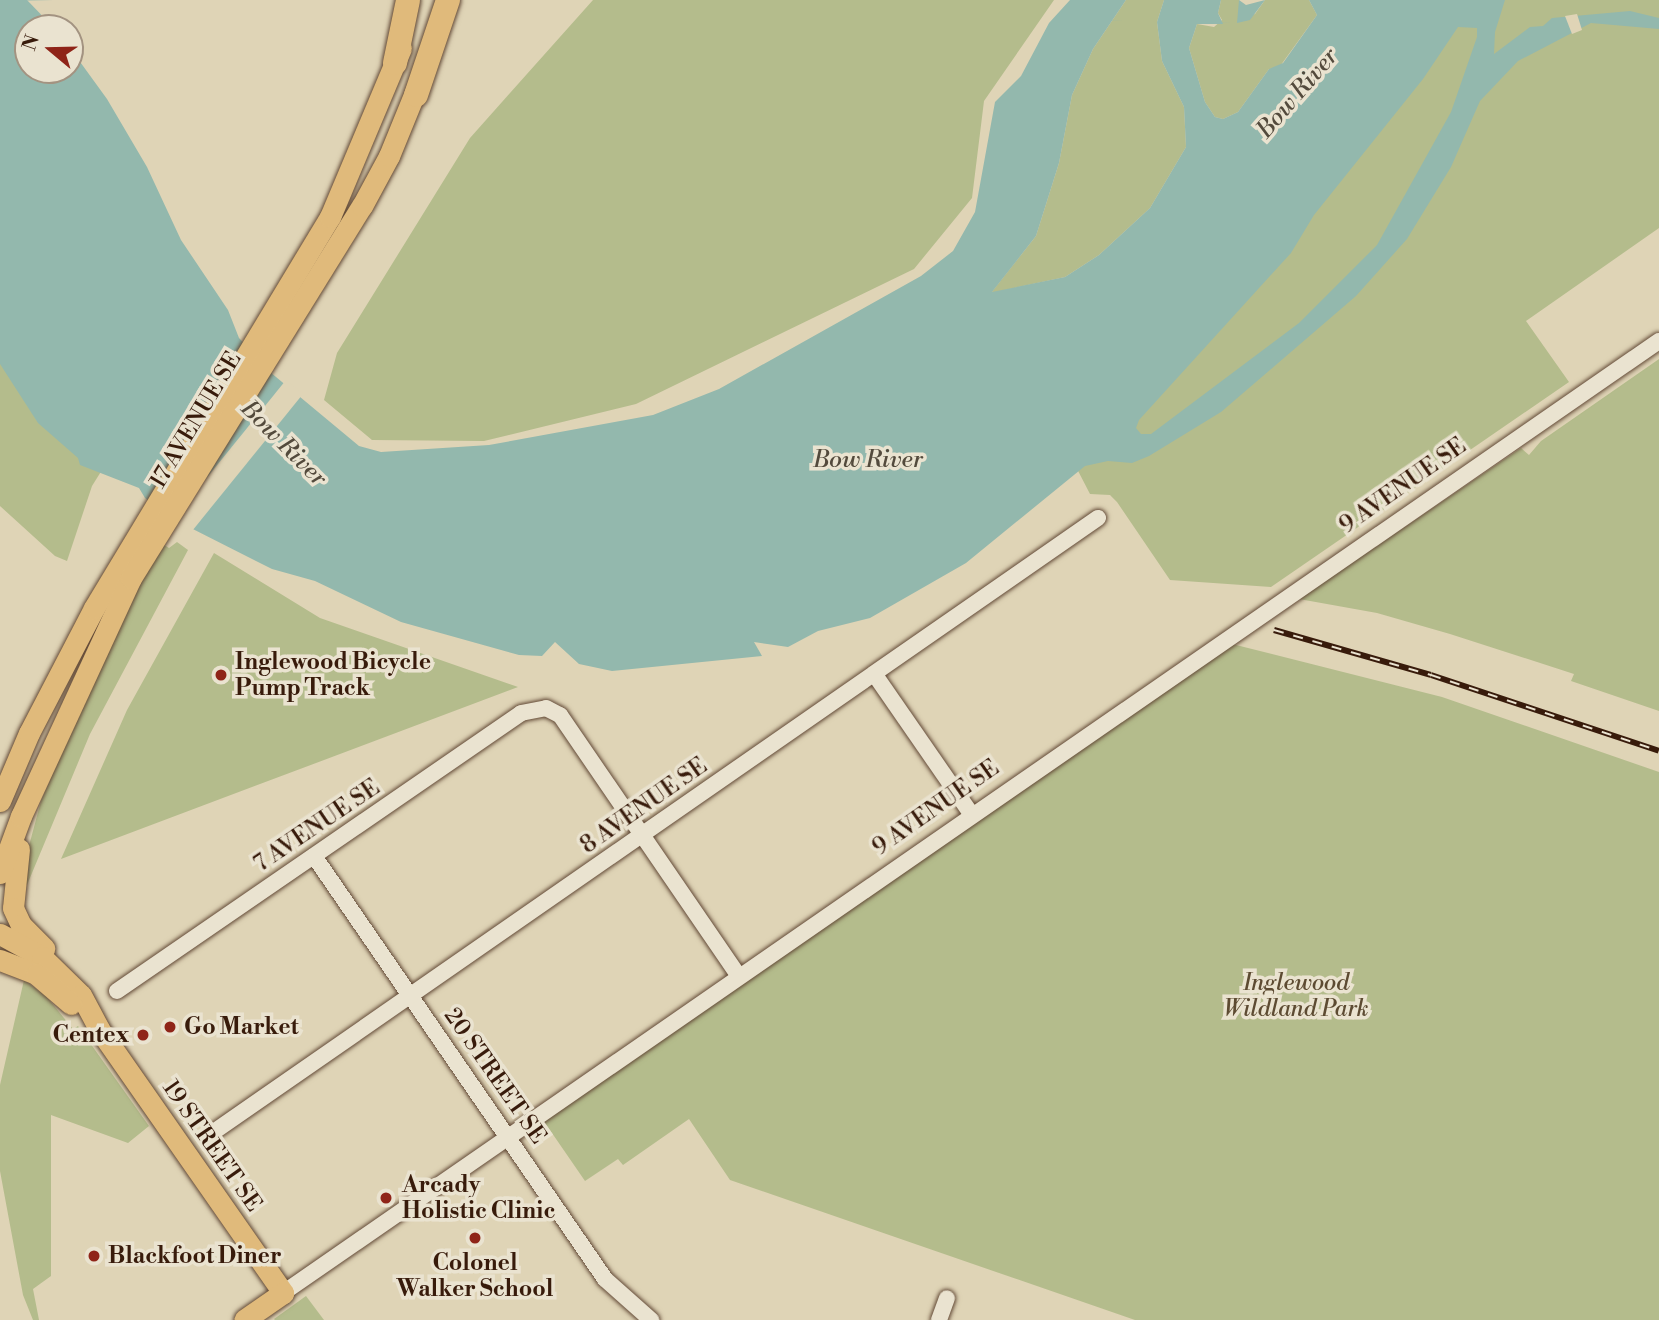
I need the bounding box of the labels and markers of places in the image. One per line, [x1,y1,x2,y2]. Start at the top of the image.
place label: Inglewood Bicycle Pump Track [235,648,431,702]
marker: Inglewood Bicycle Pump Track [213,667,229,683]
place label: Go Market [184,1013,299,1041]
marker: Go Market [162,1019,178,1035]
place label: Centex [52,1021,129,1049]
marker: Centex [135,1027,151,1043]
place label: Arcady Holistic Clinic [402,1171,555,1225]
marker: Arcady Holistic Clinic [376,1188,396,1208]
marker: Colonel Walker School [467,1230,483,1246]
place label: Blackfoot Diner [108,1242,282,1270]
marker: Blackfoot Diner [86,1248,102,1264]
place label: Colonel Walker School [397,1249,553,1303]

